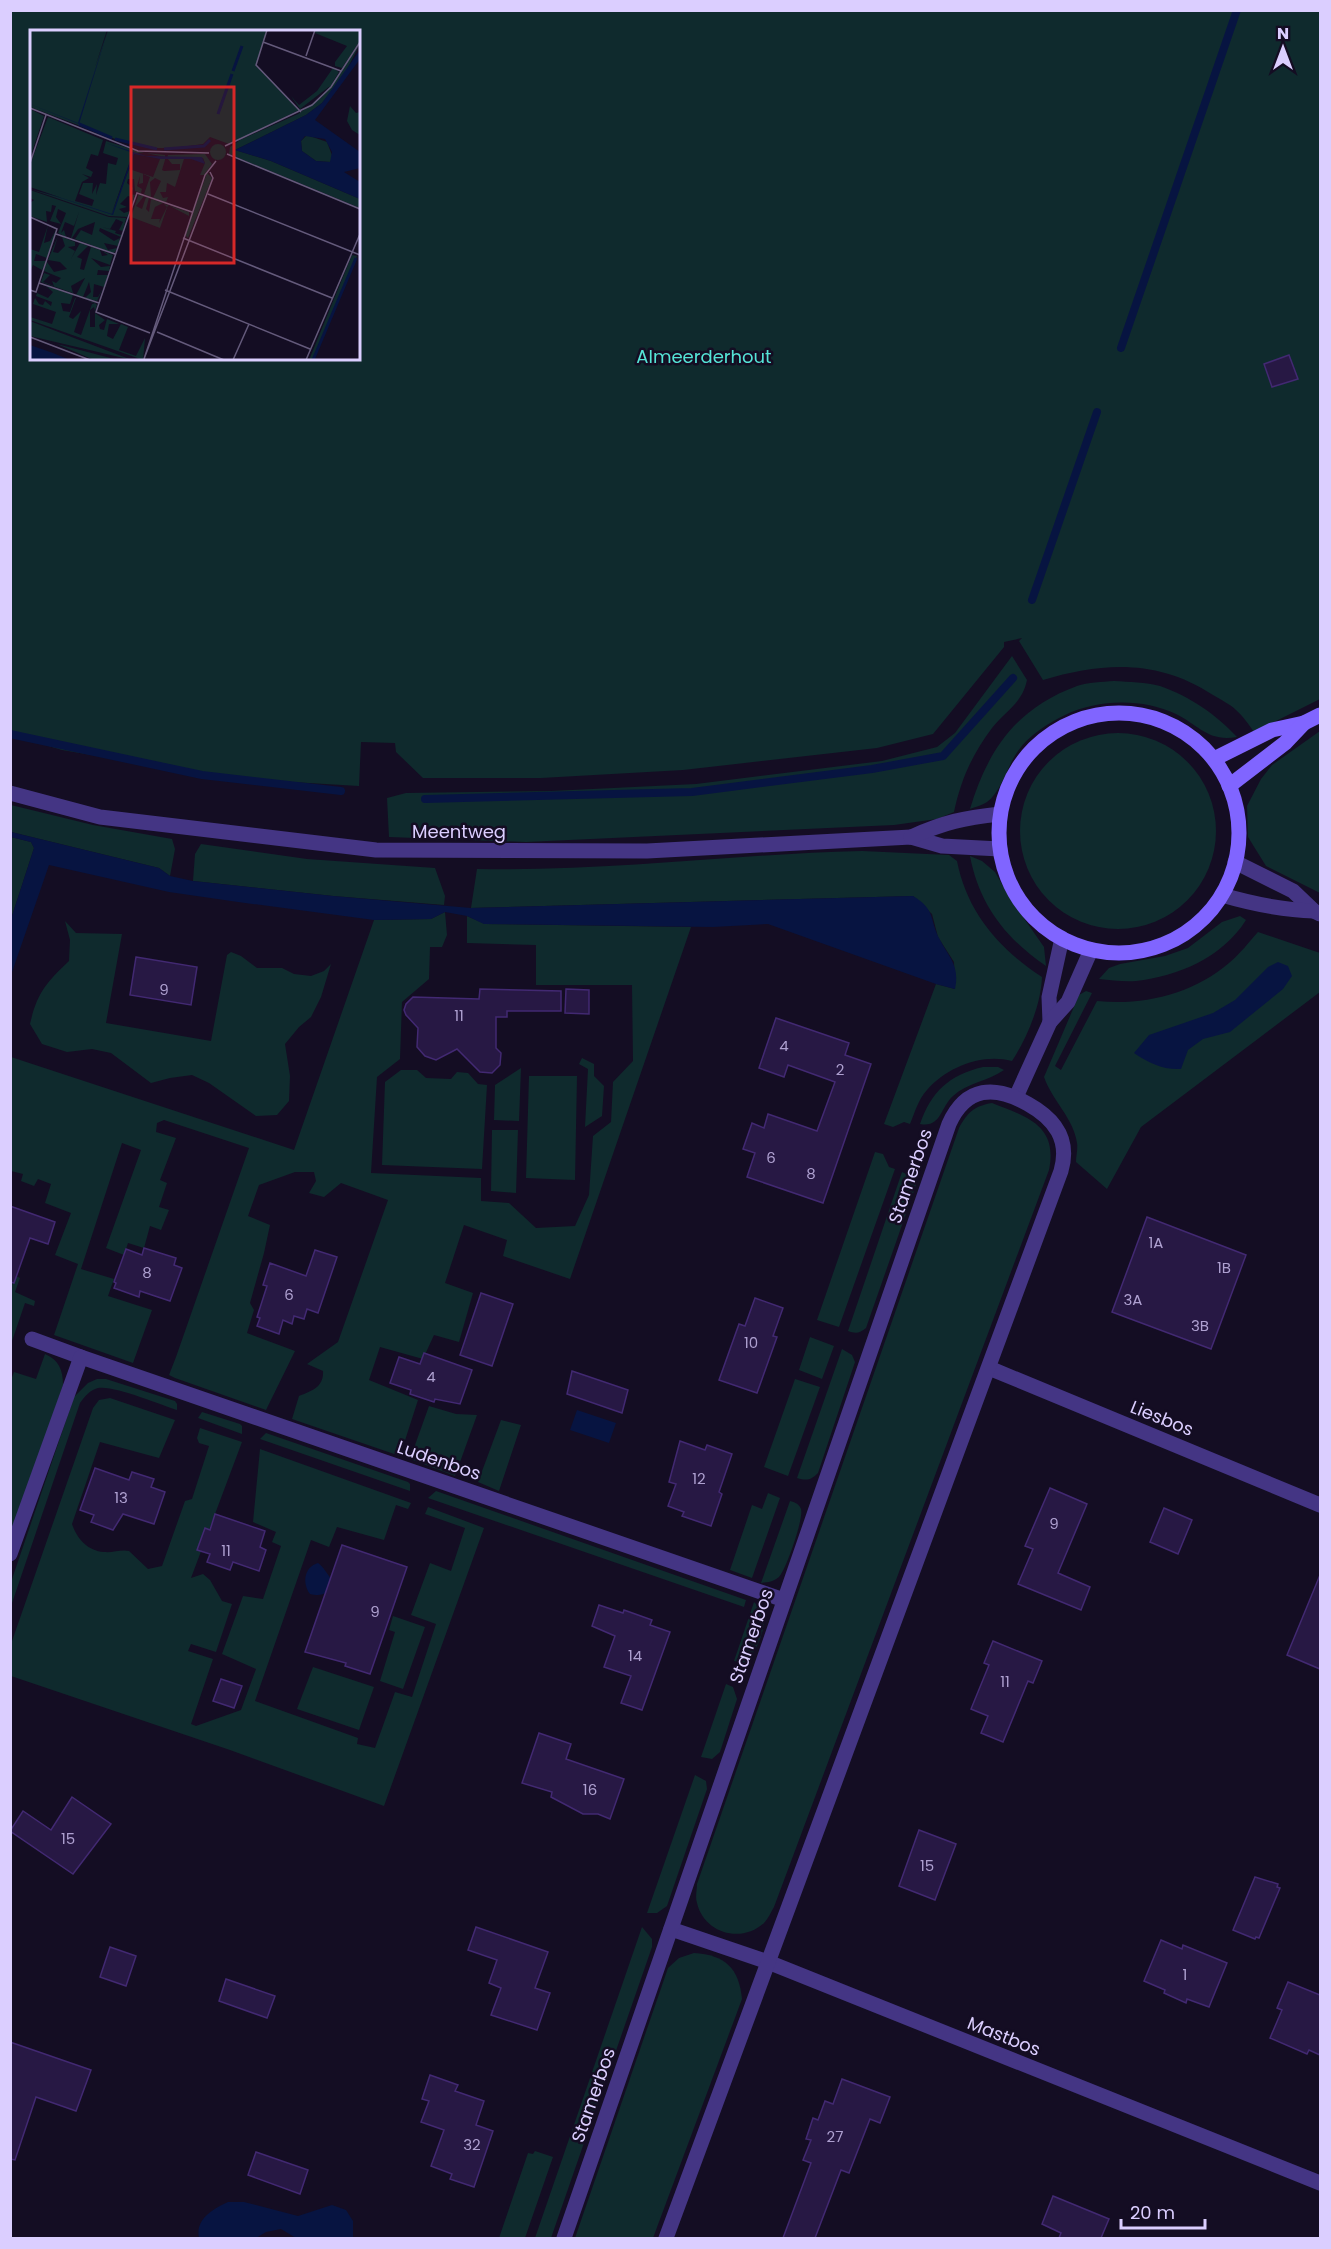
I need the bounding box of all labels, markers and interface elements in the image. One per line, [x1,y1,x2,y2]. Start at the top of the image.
north arrow [1253,18,1313,78]
text: N [1277,22,1289,45]
inset map [30,30,360,360]
park label: Almeerderhout [636,344,772,369]
street label: Meentweg [412,819,506,844]
house number: 9 [159,979,169,1000]
house number: 11 [454,1005,464,1026]
house number: 4 [779,1035,789,1056]
house number: 2 [836,1059,844,1080]
street label: Stamerbos [882,1125,938,1227]
house number: 6 [766,1147,776,1168]
house number: 8 [806,1163,816,1184]
house number: 1A [1149,1232,1163,1253]
house number: 1B [1217,1257,1231,1278]
house number: 8 [142,1262,152,1283]
house number: 6 [284,1284,294,1305]
house number: 3A [1124,1289,1142,1310]
house number: 3B [1191,1315,1209,1336]
house number: 10 [744,1332,758,1353]
house number: 4 [426,1366,436,1387]
street label: Liesbos [1127,1394,1197,1442]
street label: Ludenbos [394,1434,484,1486]
house number: 12 [692,1468,706,1489]
house number: 13 [114,1487,128,1508]
house number: 9 [1049,1513,1059,1534]
house number: 11 [221,1540,231,1561]
street label: Stamerbos [723,1585,779,1687]
house number: 9 [370,1601,380,1622]
house number: 14 [628,1645,642,1666]
house number: 11 [1000,1671,1010,1692]
house number: 16 [583,1779,597,1800]
house number: 15 [61,1828,75,1849]
house number: 15 [920,1855,934,1876]
house number: 1 [1183,1964,1187,1985]
street label: Mastbos [964,2010,1044,2062]
street label: Stamerbos [565,2044,621,2146]
house number: 27 [827,2126,843,2147]
house number: 32 [463,2134,481,2155]
scale bar [1121,2192,1205,2230]
text: 20 m [1130,2200,1175,2225]

